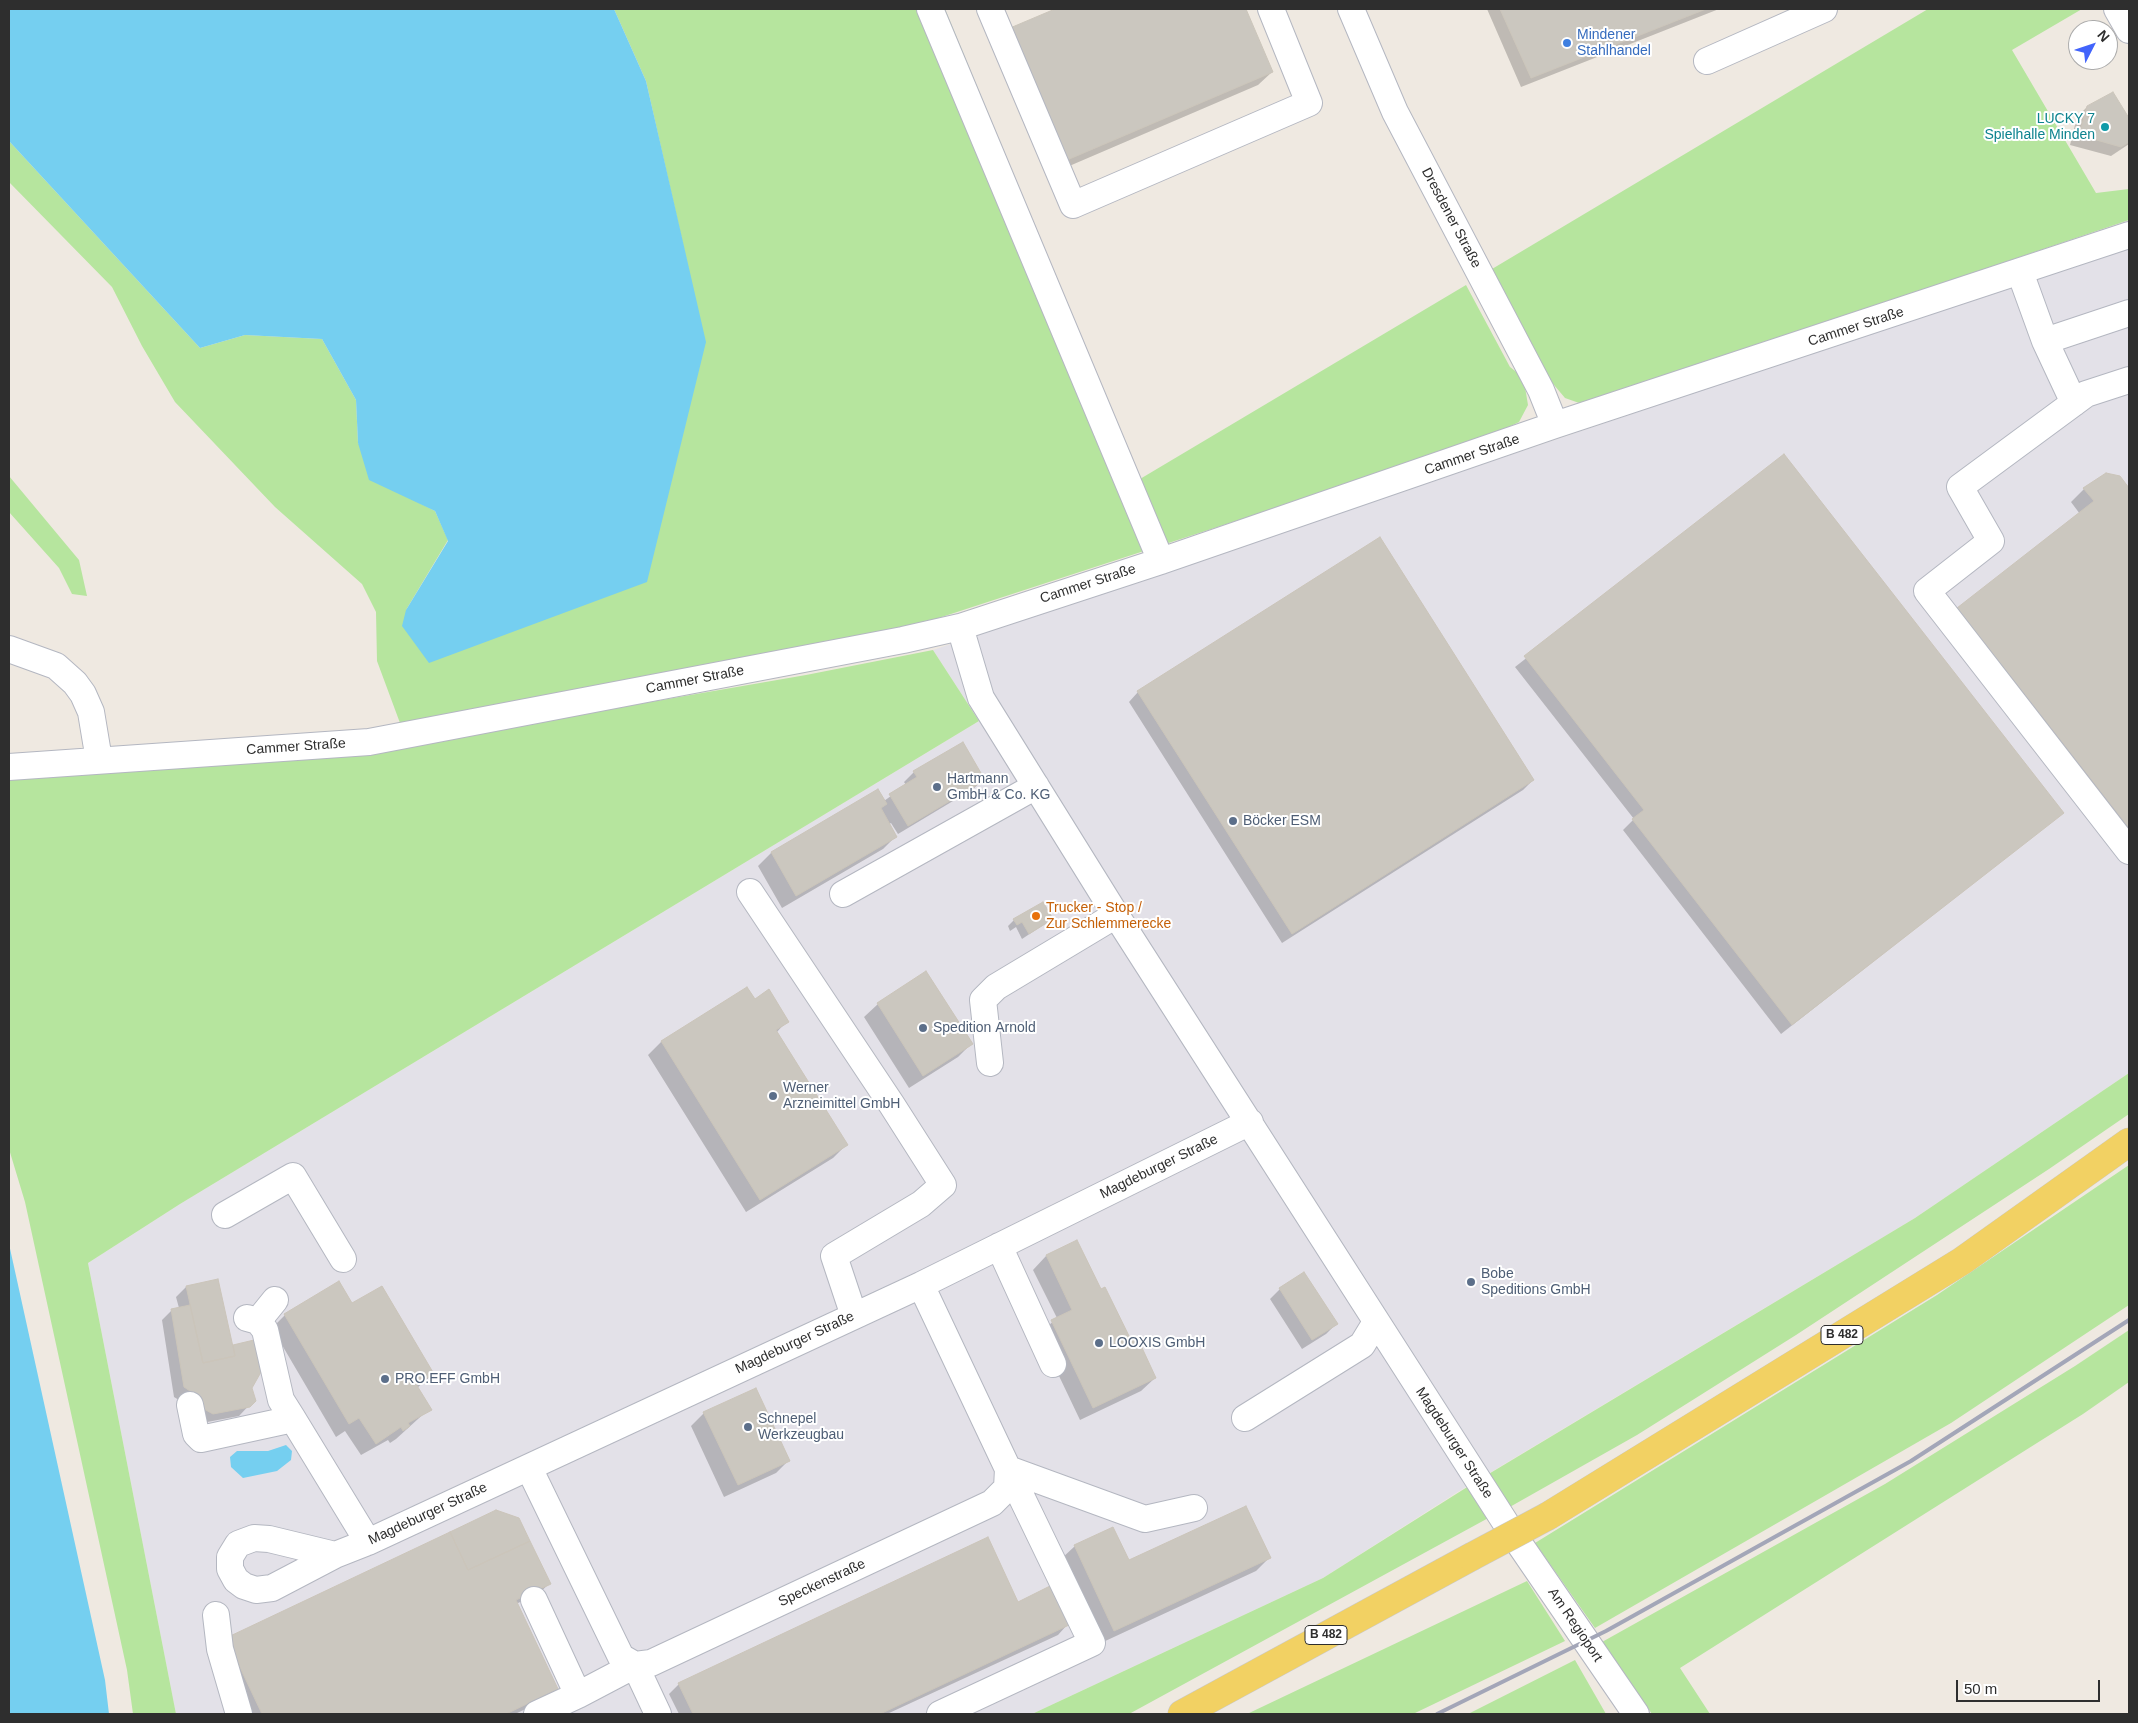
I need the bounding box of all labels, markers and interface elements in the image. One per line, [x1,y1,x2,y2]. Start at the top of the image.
north arrow [2068,20,2118,70]
place label: Mindener Stahlhandel [1577,27,1651,59]
text: N [2094,27,2113,45]
marker: Mindener Stahlhandel [1561,37,1573,49]
place label: LUCKY 7 Spielhalle Minden [1984,111,2095,144]
marker: LUCKY 7 Spielhalle Minden [2099,121,2111,133]
street label: Dresdener Straße [1417,165,1485,271]
street label: Cammer Straße [1806,304,1906,350]
street label: Cammer Straße [1422,431,1522,479]
street label: Cammer Straße [1038,561,1138,607]
street label: Cammer Straße [645,662,745,698]
street label: Cammer Straße [246,735,346,759]
place label: Hartmann GmbH & Co. KG [947,771,1050,804]
marker: Hartmann GmbH & Co. KG [931,781,943,793]
place label: Böcker ESM [1243,813,1321,829]
marker: Böcker ESM [1227,815,1239,827]
place label: Trucker - Stop / Zur Schlemmerecke [1046,900,1171,932]
marker: Trucker - Stop / Zur Schlemmerecke [1030,910,1042,922]
place label: Spedition Arnold [933,1020,1036,1036]
marker: Spedition Arnold [917,1022,929,1034]
place label: Werner Arzneimittel GmbH [783,1080,900,1112]
marker: Werner Arzneimittel GmbH [767,1090,779,1102]
street label: Magdeburger Straße [1097,1131,1221,1203]
place label: Bobe Speditions GmbH [1481,1266,1591,1298]
marker: Bobe Speditions GmbH [1465,1276,1477,1288]
street label: Magdeburger Straße [733,1308,857,1378]
road number: B 482 [1821,1326,1863,1344]
place label: LOOXIS GmbH [1109,1335,1205,1351]
marker: LOOXIS GmbH [1093,1337,1105,1349]
place label: PRO.EFF GmbH [395,1371,500,1387]
marker: PRO.EFF GmbH [379,1373,391,1385]
street label: Magdeburger Straße [1412,1384,1496,1502]
place label: Schnepel Werkzeugbau [758,1411,844,1444]
marker: Schnepel Werkzeugbau [742,1421,754,1433]
street label: Magdeburger Straße [366,1479,490,1549]
street label: Speckenstraße [776,1555,868,1611]
street label: Am Regioport [1544,1585,1606,1665]
road number: B 482 [1305,1626,1347,1644]
scale bar [1958,1670,2102,1702]
text: 50 m [1964,1680,1997,1697]

